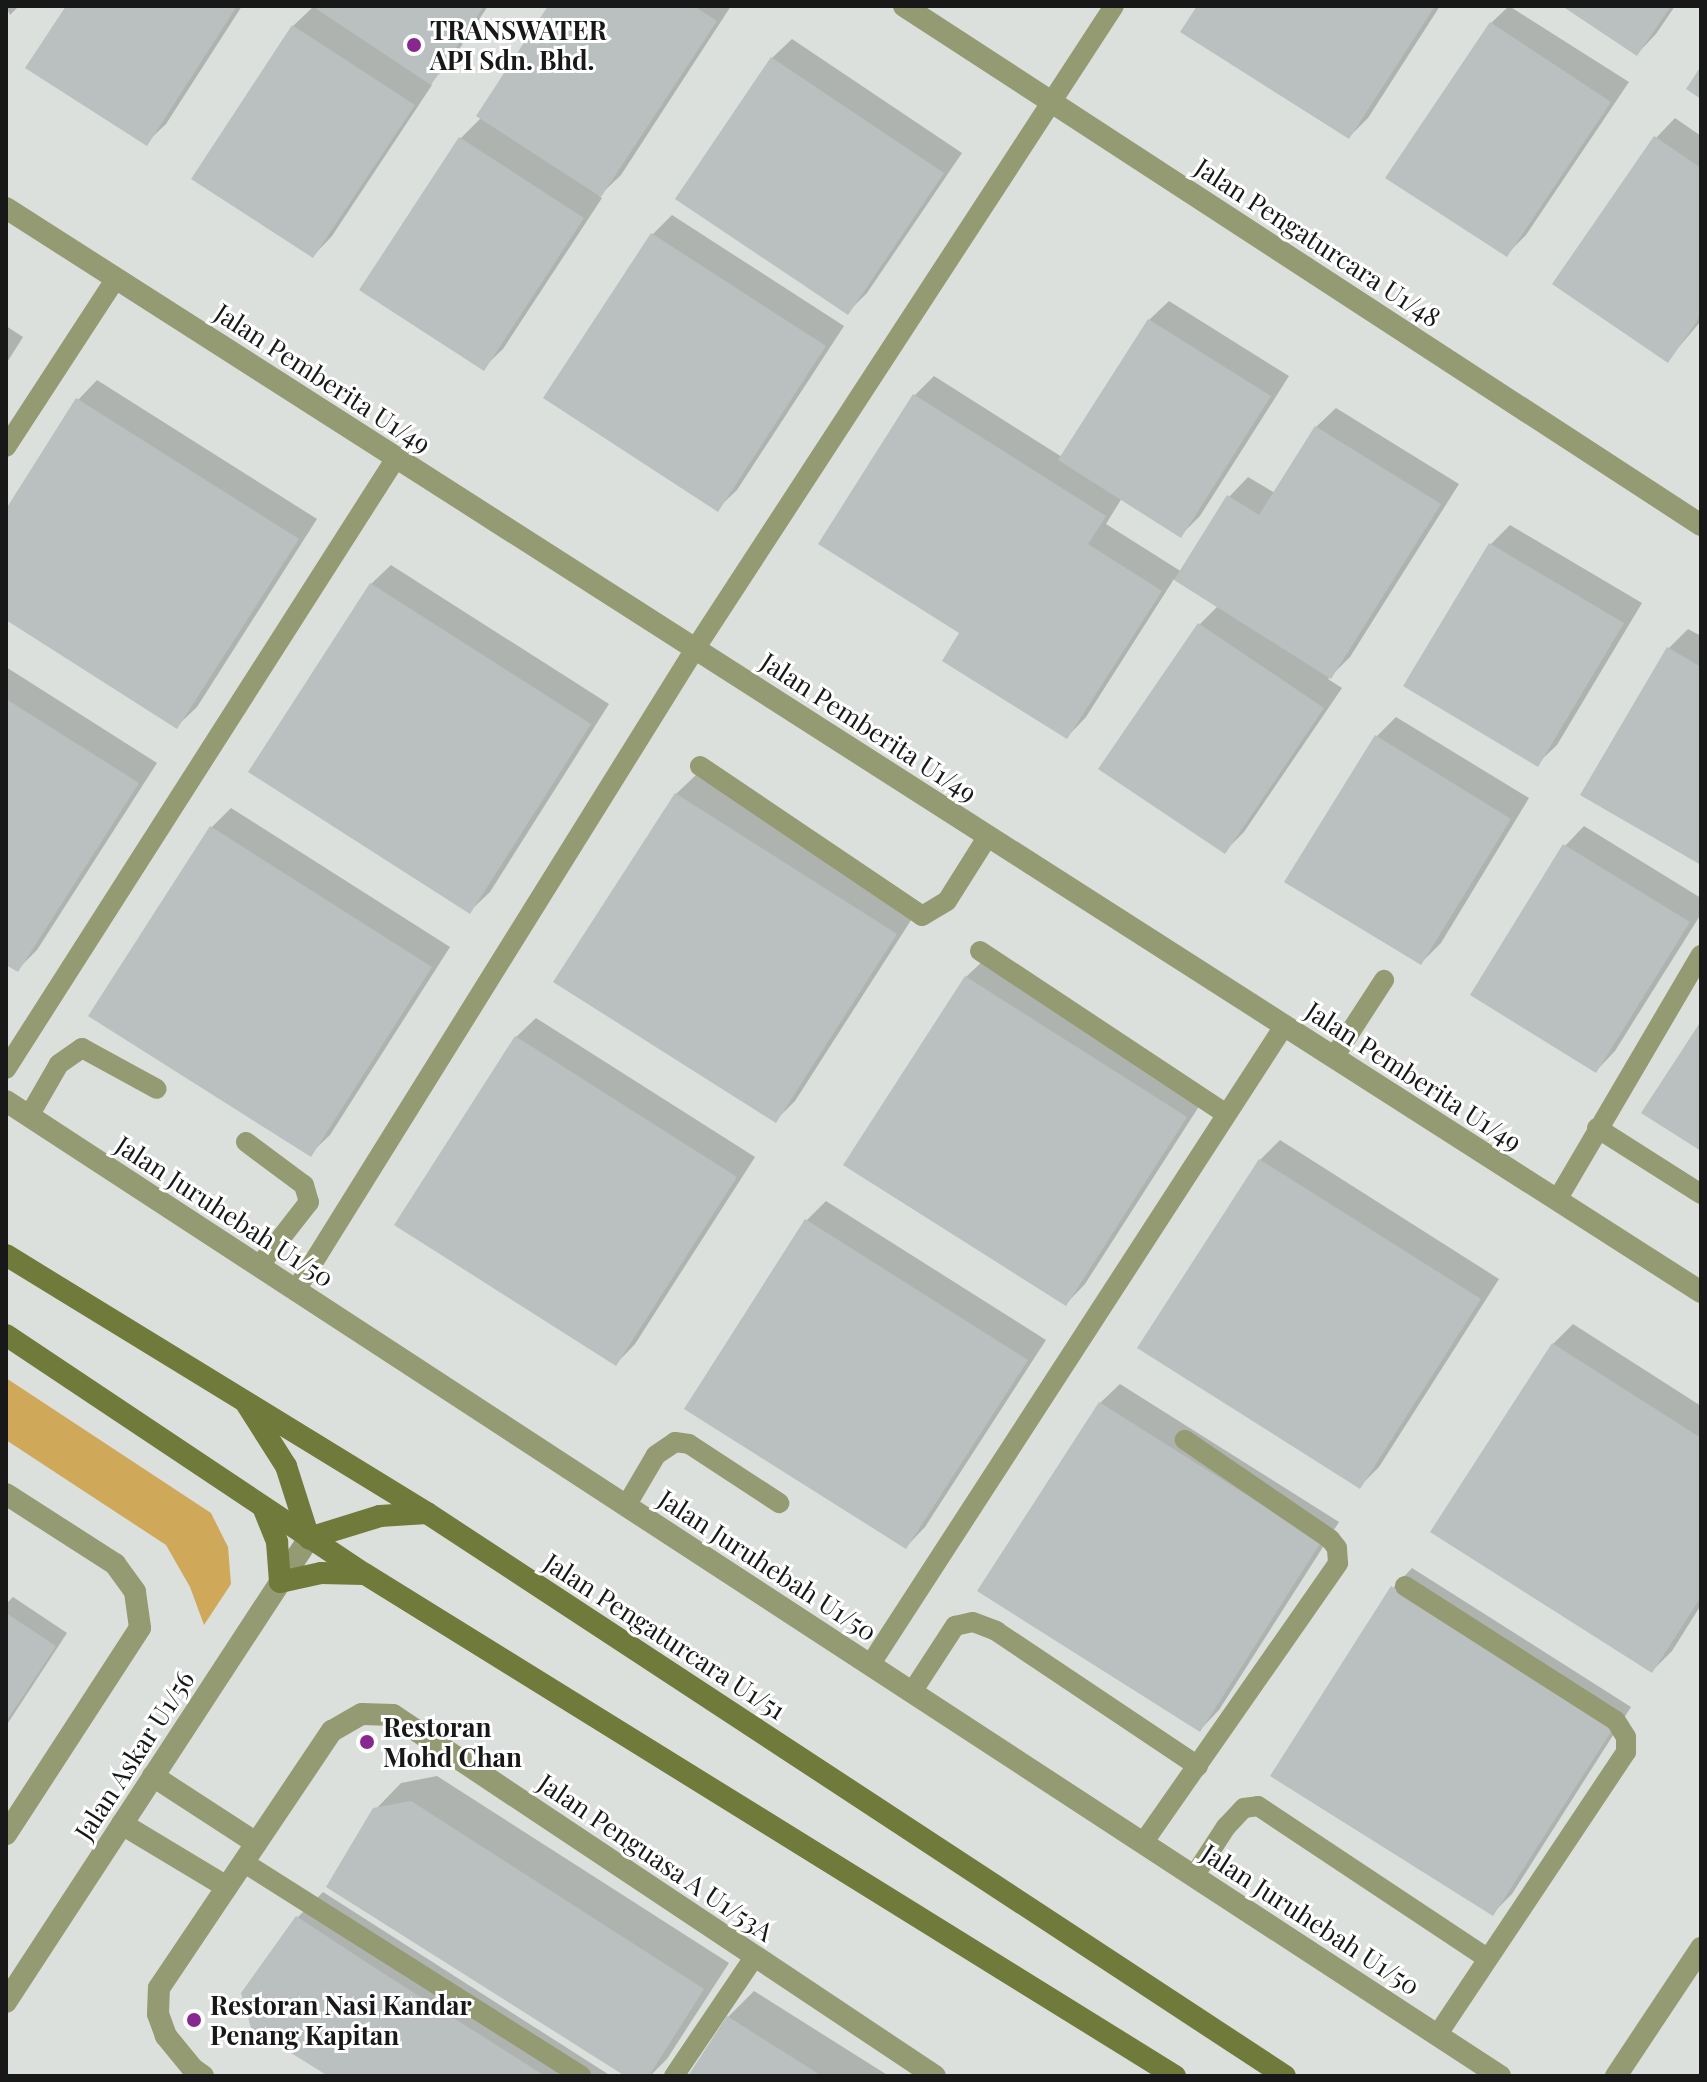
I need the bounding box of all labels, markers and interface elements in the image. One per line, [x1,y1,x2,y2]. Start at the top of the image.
place label: TRANSWATER API Sdn. Bhd. [430,14,607,76]
marker: TRANSWATER API Sdn. Bhd. [405,36,423,54]
street label: Jalan Pengaturcara U1/48 [1189,151,1447,333]
street label: Jalan Pemberita U1/49 [209,296,437,460]
street label: Jalan Pemberita U1/49 [755,645,983,809]
street label: Jalan Pemberita U1/49 [1300,994,1528,1158]
street label: Jalan Juruhebah U1/50 [110,1129,340,1293]
street label: Jalan Juruhebah U1/50 [653,1483,883,1647]
street label: Jalan Pengaturcara U1/51 [538,1546,792,1726]
street label: Jalan Askar U1/56 [67,1664,201,1846]
place label: Restoran Mohd Chan [383,1711,522,1772]
marker: Restoran Mohd Chan [358,1733,376,1751]
street label: Jalan Penguasa A U1/53A [532,1766,780,1948]
street label: Jalan Juruhebah U1/50 [1196,1837,1426,2001]
place label: Restoran Nasi Kandar Penang Kapitan [210,1989,472,2050]
marker: Restoran Nasi Kandar Penang Kapitan [185,2011,203,2029]

